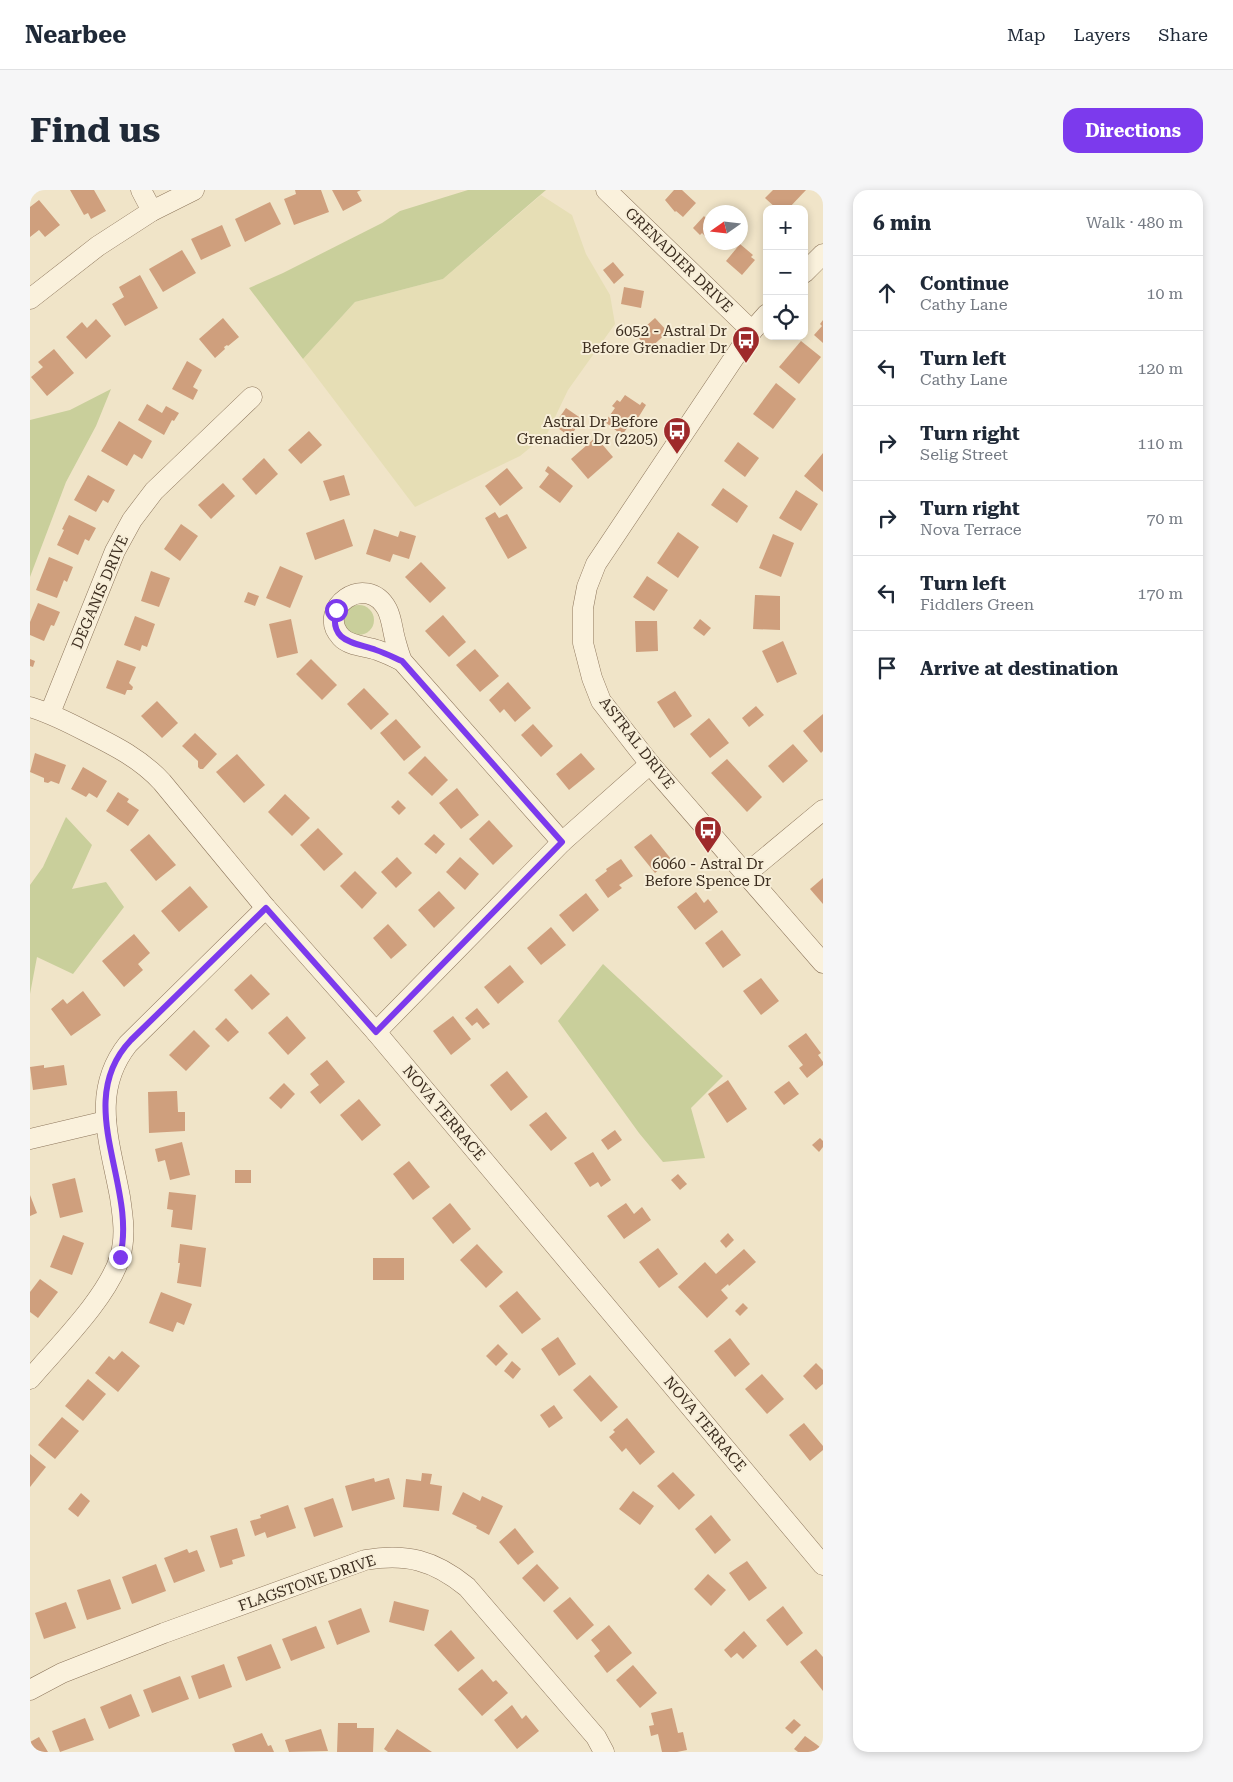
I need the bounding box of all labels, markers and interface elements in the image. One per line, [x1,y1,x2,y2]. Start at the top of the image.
text: Nearbee [25,21,126,49]
text: Map [1007,24,1046,45]
text: Layers [1074,24,1130,45]
text: Share [1158,24,1208,45]
button: Directions [1063,108,1203,153]
text: Find us [30,110,160,151]
street label: GRENADIER DRIVE [621,204,737,316]
north arrow [703,205,748,250]
map controls [763,205,808,340]
button: + [763,205,808,250]
text: 6 min [873,211,931,235]
text: Walk · 480 m [1086,213,1183,232]
button: − [763,250,808,295]
text: Continue [920,272,1009,295]
icon: ahead [873,279,901,307]
text: 10 m [1146,284,1183,303]
button: locate [763,295,808,340]
text: Cathy Lane [920,295,1007,314]
place label: 6052 - Astral Dr Before Grenadier Dr [582,322,727,357]
bus stop icon: 6052 - Astral Dr Before Grenadier Dr [731,325,761,364]
text: Turn left [920,347,1006,370]
icon: left [873,354,901,382]
text: 120 m [1137,359,1183,378]
text: Cathy Lane [920,370,1007,389]
place label: Astral Dr Before Grenadier Dr (2205) [517,413,658,448]
bus stop icon: Astral Dr Before Grenadier Dr (2205) [662,416,692,455]
text: Turn right [920,422,1020,445]
icon: right [873,429,901,457]
text: 110 m [1137,434,1183,453]
text: Selig Street [920,445,1008,464]
text: Turn right [920,497,1020,520]
icon: right [873,504,901,532]
text: 70 m [1146,509,1183,528]
text: Nova Terrace [920,520,1022,539]
street label: DEGANIS DRIVE [68,532,132,652]
text: Turn left [920,572,1006,595]
icon: left [873,579,901,607]
text: 170 m [1137,584,1183,603]
text: Fiddlers Green [920,595,1034,614]
route start [325,599,348,622]
icon: arrive [873,654,901,682]
text: Arrive at destination [920,657,1118,680]
street label: ASTRAL DRIVE [595,693,679,793]
bus stop icon: 6060 - Astral Dr Before Spence Dr [693,815,723,854]
place label: 6060 - Astral Dr Before Spence Dr [645,855,771,890]
street label: NOVA TERRACE [399,1062,489,1164]
route end [109,1246,132,1269]
street label: NOVA TERRACE [660,1373,750,1475]
street label: FLAGSTONE DRIVE [236,1551,378,1615]

